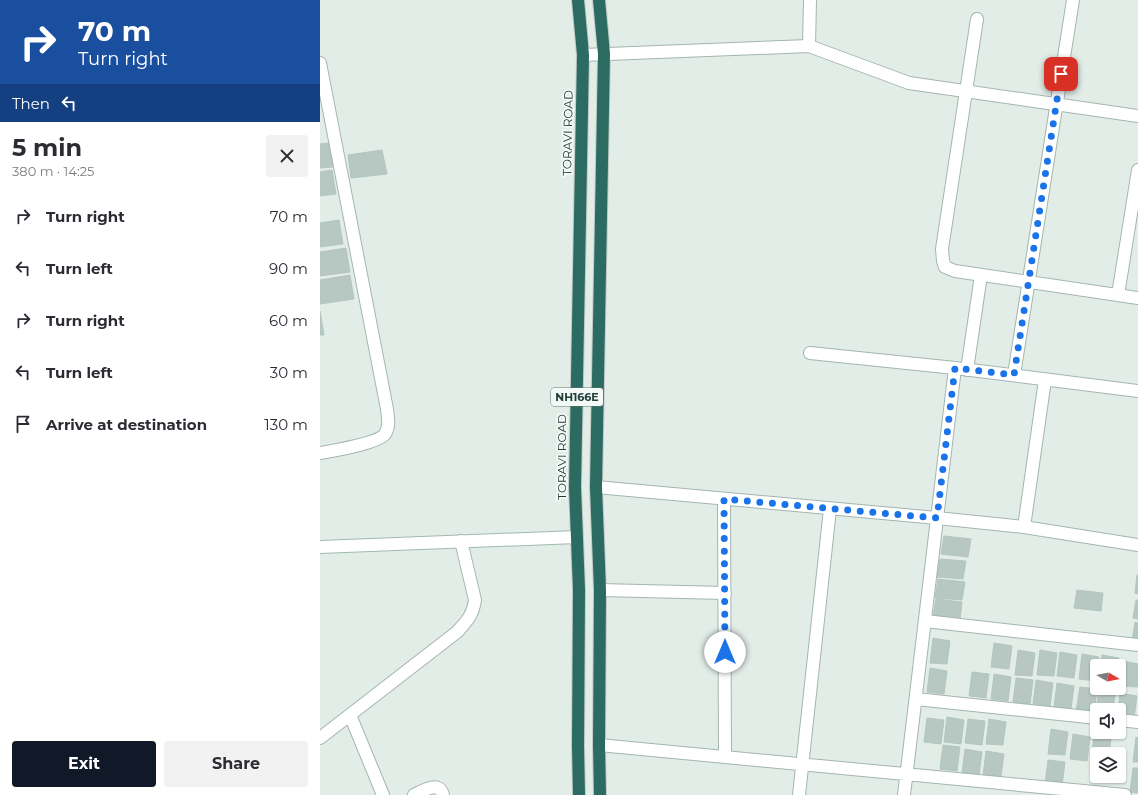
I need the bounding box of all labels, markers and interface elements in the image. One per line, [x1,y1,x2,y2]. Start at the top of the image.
text: 70 m [78,14,151,48]
icon: right [12,16,64,68]
text: Turn right [78,48,168,70]
pin [1044,57,1078,91]
icon: arrive [1050,63,1072,85]
street label: TORAVI ROAD [559,90,576,176]
icon: left [58,92,80,114]
text: Then [12,94,50,113]
text: 5 min [12,133,82,162]
button: close [266,135,308,177]
text: 380 m · 14:25 [12,163,94,179]
icon: right [12,205,34,227]
text: Turn right [46,207,125,226]
text: 70 m [270,207,308,226]
icon: left [12,257,34,279]
text: Turn left [46,259,113,278]
text: 90 m [269,259,308,278]
icon: right [12,309,34,331]
text: Turn right [46,311,125,330]
text: 60 m [269,311,308,330]
icon: left [12,361,34,383]
text: Turn left [46,363,113,382]
text: 30 m [270,363,308,382]
road number: NH166E [551,388,603,406]
icon: arrive [12,413,34,435]
street label: TORAVI ROAD [554,414,569,500]
text: Arrive at destination [46,415,207,434]
text: 130 m [264,415,308,434]
position arrow [704,631,746,673]
north arrow [1090,659,1126,695]
map controls [1090,659,1126,783]
button: sound [1090,703,1126,739]
button: Exit [12,741,156,787]
button: Share [164,741,308,787]
button: layers [1090,747,1126,783]

